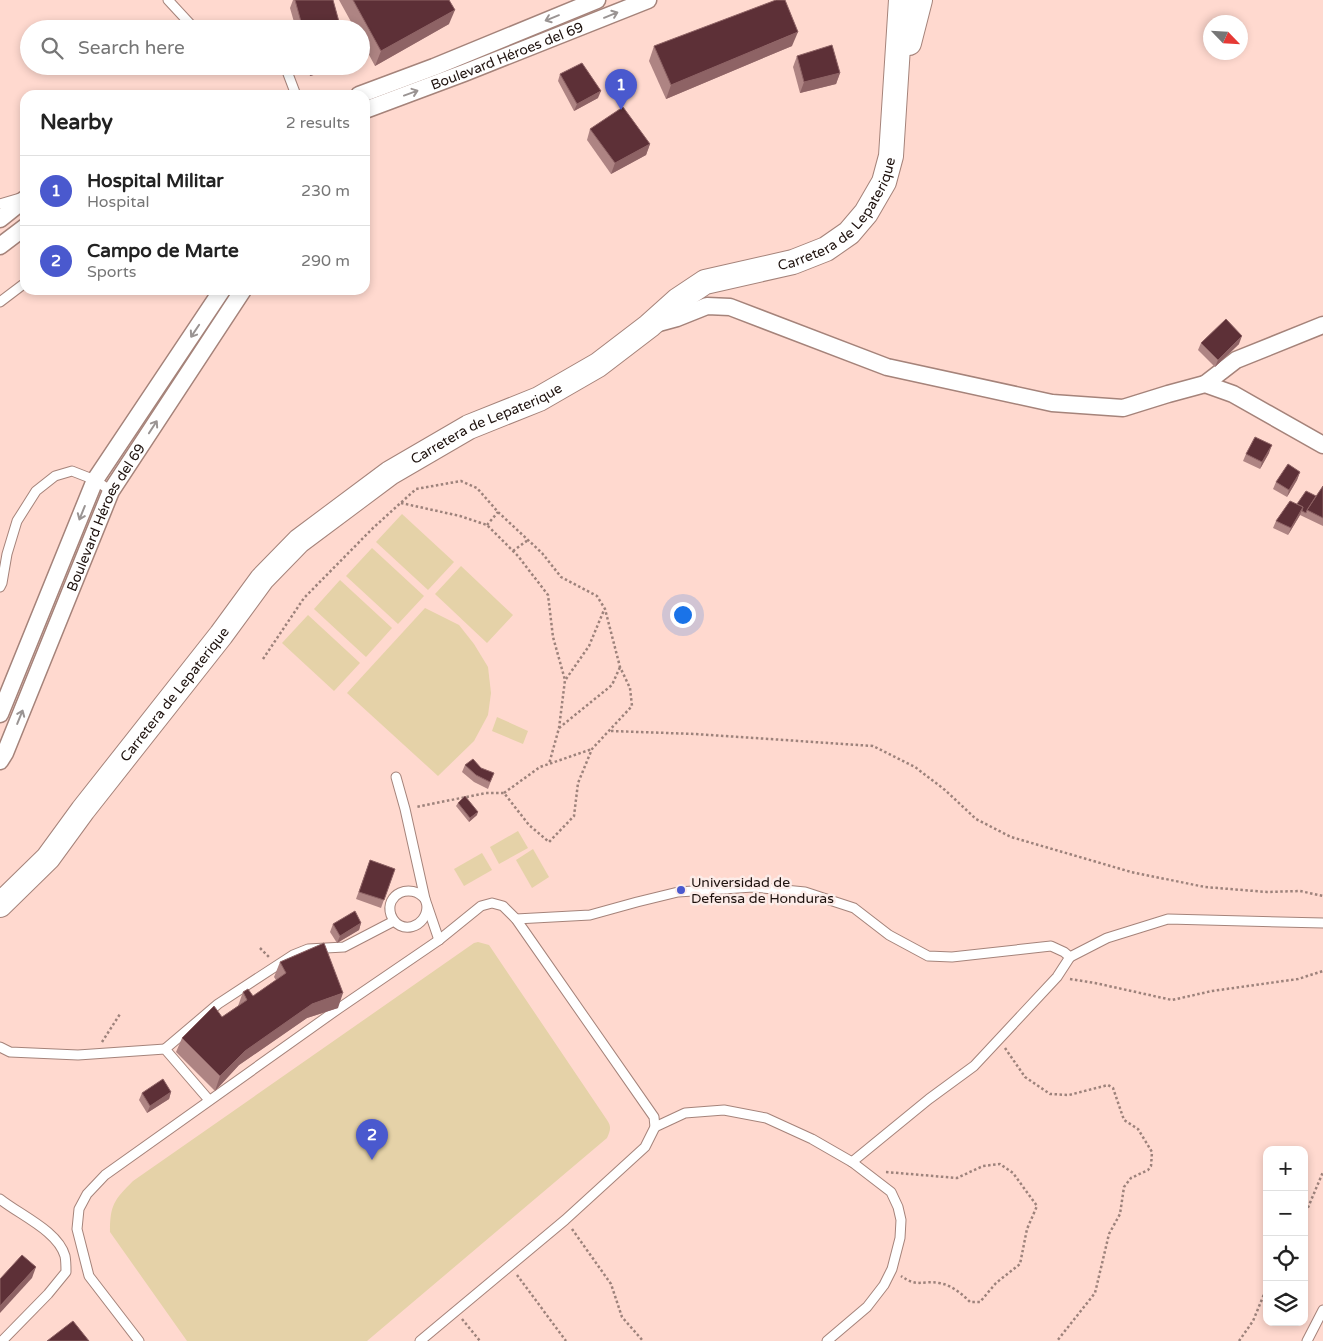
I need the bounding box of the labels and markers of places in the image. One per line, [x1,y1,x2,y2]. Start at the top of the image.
pin: 1 [605,69,637,110]
place label: Universidad de Defensa de Honduras [691,874,834,907]
marker: Universidad de Defensa de Honduras [675,884,687,896]
pin: 2 [356,1119,388,1160]

